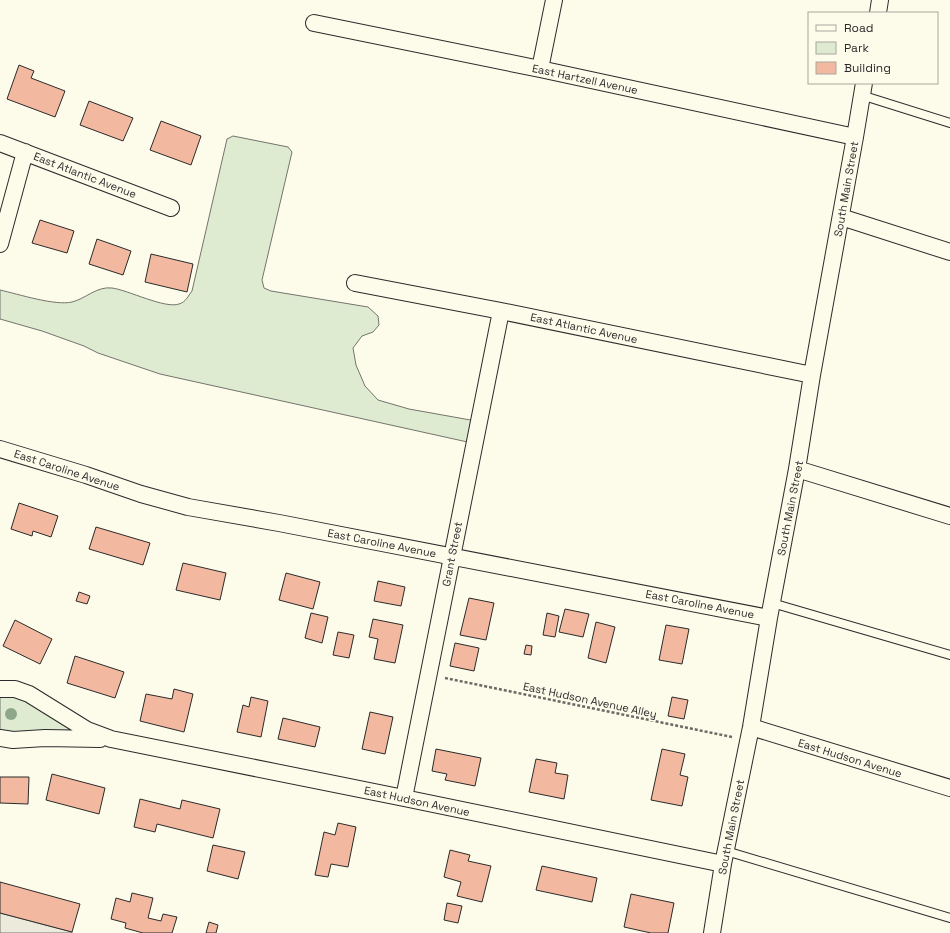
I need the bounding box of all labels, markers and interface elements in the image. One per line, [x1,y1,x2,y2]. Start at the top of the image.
legend [808,12,938,84]
text: Road [844,20,873,36]
text: Park [844,40,869,56]
text: Building [844,60,891,76]
street label: East Hartzell Avenue [531,61,639,97]
street label: South Main Street [831,140,861,238]
street label: East Atlantic Avenue [32,149,138,201]
street label: East Atlantic Avenue [529,310,639,346]
street label: East Caroline Avenue [12,446,122,494]
street label: South Main Street [774,459,806,557]
street label: Grant Street [439,520,465,588]
street label: East Caroline Avenue [327,526,437,560]
street label: East Caroline Avenue [645,587,755,621]
street label: East Hudson Avenue Alley [522,679,658,721]
street label: East Hudson Avenue [796,736,904,780]
street label: South Main Street [715,778,747,876]
street label: East Hudson Avenue [363,783,471,819]

